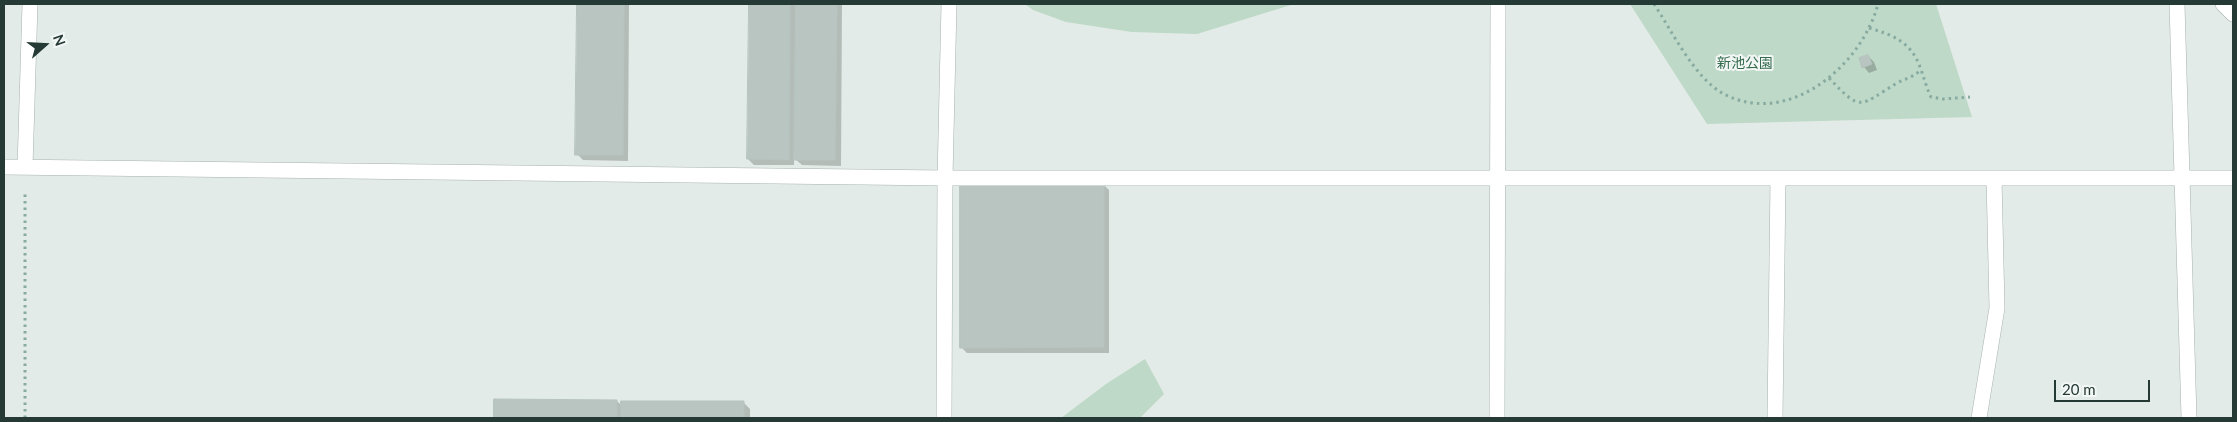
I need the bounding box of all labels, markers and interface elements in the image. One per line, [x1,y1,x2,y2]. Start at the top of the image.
north arrow [20,20,70,70]
text: N [50,32,69,48]
park label: 新池公園 [1717,55,1773,71]
scale bar [2057,370,2153,402]
text: 20 m [2062,380,2096,398]

